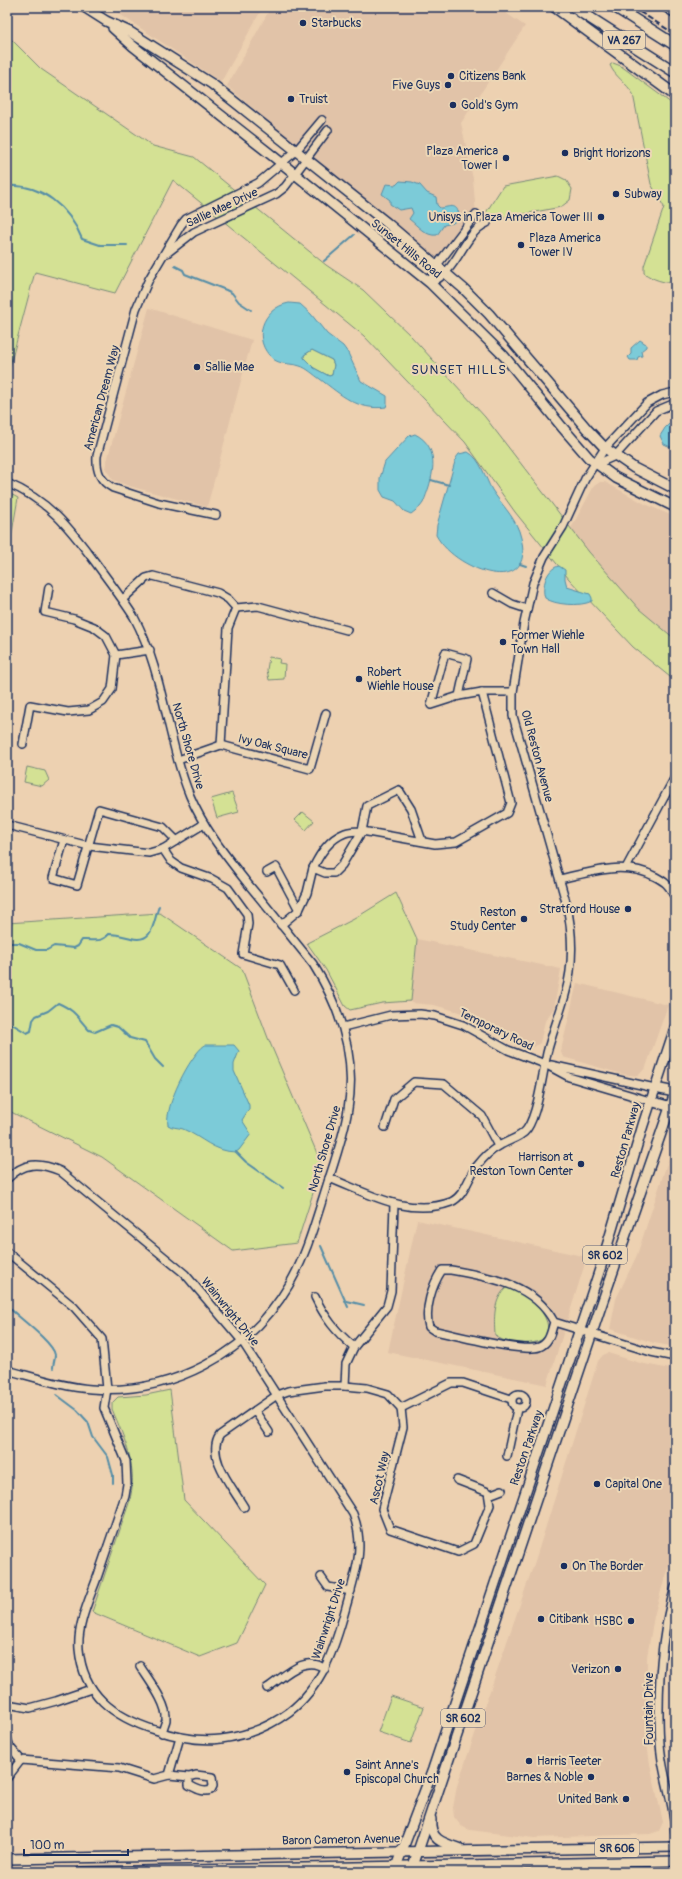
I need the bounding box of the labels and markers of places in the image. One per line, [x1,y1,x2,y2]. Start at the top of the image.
place label: Starbucks [311,16,362,31]
marker: Starbucks [298,18,308,28]
place label: Citizens Bank [459,69,526,84]
marker: Citizens Bank [446,71,456,81]
place label: Five Guys [392,78,441,93]
marker: Five Guys [443,80,453,90]
place label: Truist [299,92,328,107]
marker: Truist [286,94,296,104]
place label: Gold's Gym [461,98,519,113]
marker: Gold's Gym [448,100,458,110]
place label: Plaza America Tower I [426,144,498,173]
place label: Bright Horizons [573,146,651,161]
marker: Bright Horizons [560,148,570,158]
marker: Plaza America Tower I [501,153,511,163]
place label: Subway [624,187,662,202]
marker: Subway [611,189,621,199]
place label: Unisys in Plaza America Tower III [428,210,593,225]
marker: Unisys in Plaza America Tower III [596,212,606,222]
place label: Plaza America Tower IV [529,231,601,260]
marker: Plaza America Tower IV [516,240,526,250]
place label: Sallie Mae [205,360,254,375]
marker: Sallie Mae [192,362,202,372]
place label: Former Wiehle Town Hall [511,628,585,657]
marker: Former Wiehle Town Hall [498,637,508,647]
place label: Robert Wiehle House [367,665,434,694]
marker: Robert Wiehle House [354,674,364,684]
place label: Stratford House [539,902,620,917]
marker: Stratford House [623,904,633,914]
place label: Reston Study Center [450,905,517,934]
marker: Reston Study Center [519,914,529,924]
place label: Harrison at Reston Town Center [469,1150,574,1179]
marker: Harrison at Reston Town Center [576,1159,586,1169]
place label: Capital One [605,1477,662,1492]
marker: Capital One [592,1479,602,1489]
place label: On The Border [572,1559,644,1574]
marker: On The Border [559,1561,569,1571]
place label: Citibank [549,1612,588,1627]
marker: Citibank [536,1614,546,1624]
place label: HSBC [594,1614,623,1629]
marker: HSBC [626,1616,636,1626]
place label: Verizon [571,1662,610,1677]
marker: Verizon [613,1664,623,1674]
place label: Harris Teeter [537,1754,602,1769]
marker: Harris Teeter [524,1756,534,1766]
place label: Saint Anne's Episcopal Church [355,1758,439,1787]
marker: Saint Anne's Episcopal Church [342,1767,352,1777]
place label: Barnes & Noble [506,1770,583,1785]
marker: Barnes & Noble [586,1772,596,1782]
place label: United Bank [558,1792,618,1807]
marker: United Bank [621,1794,631,1804]

